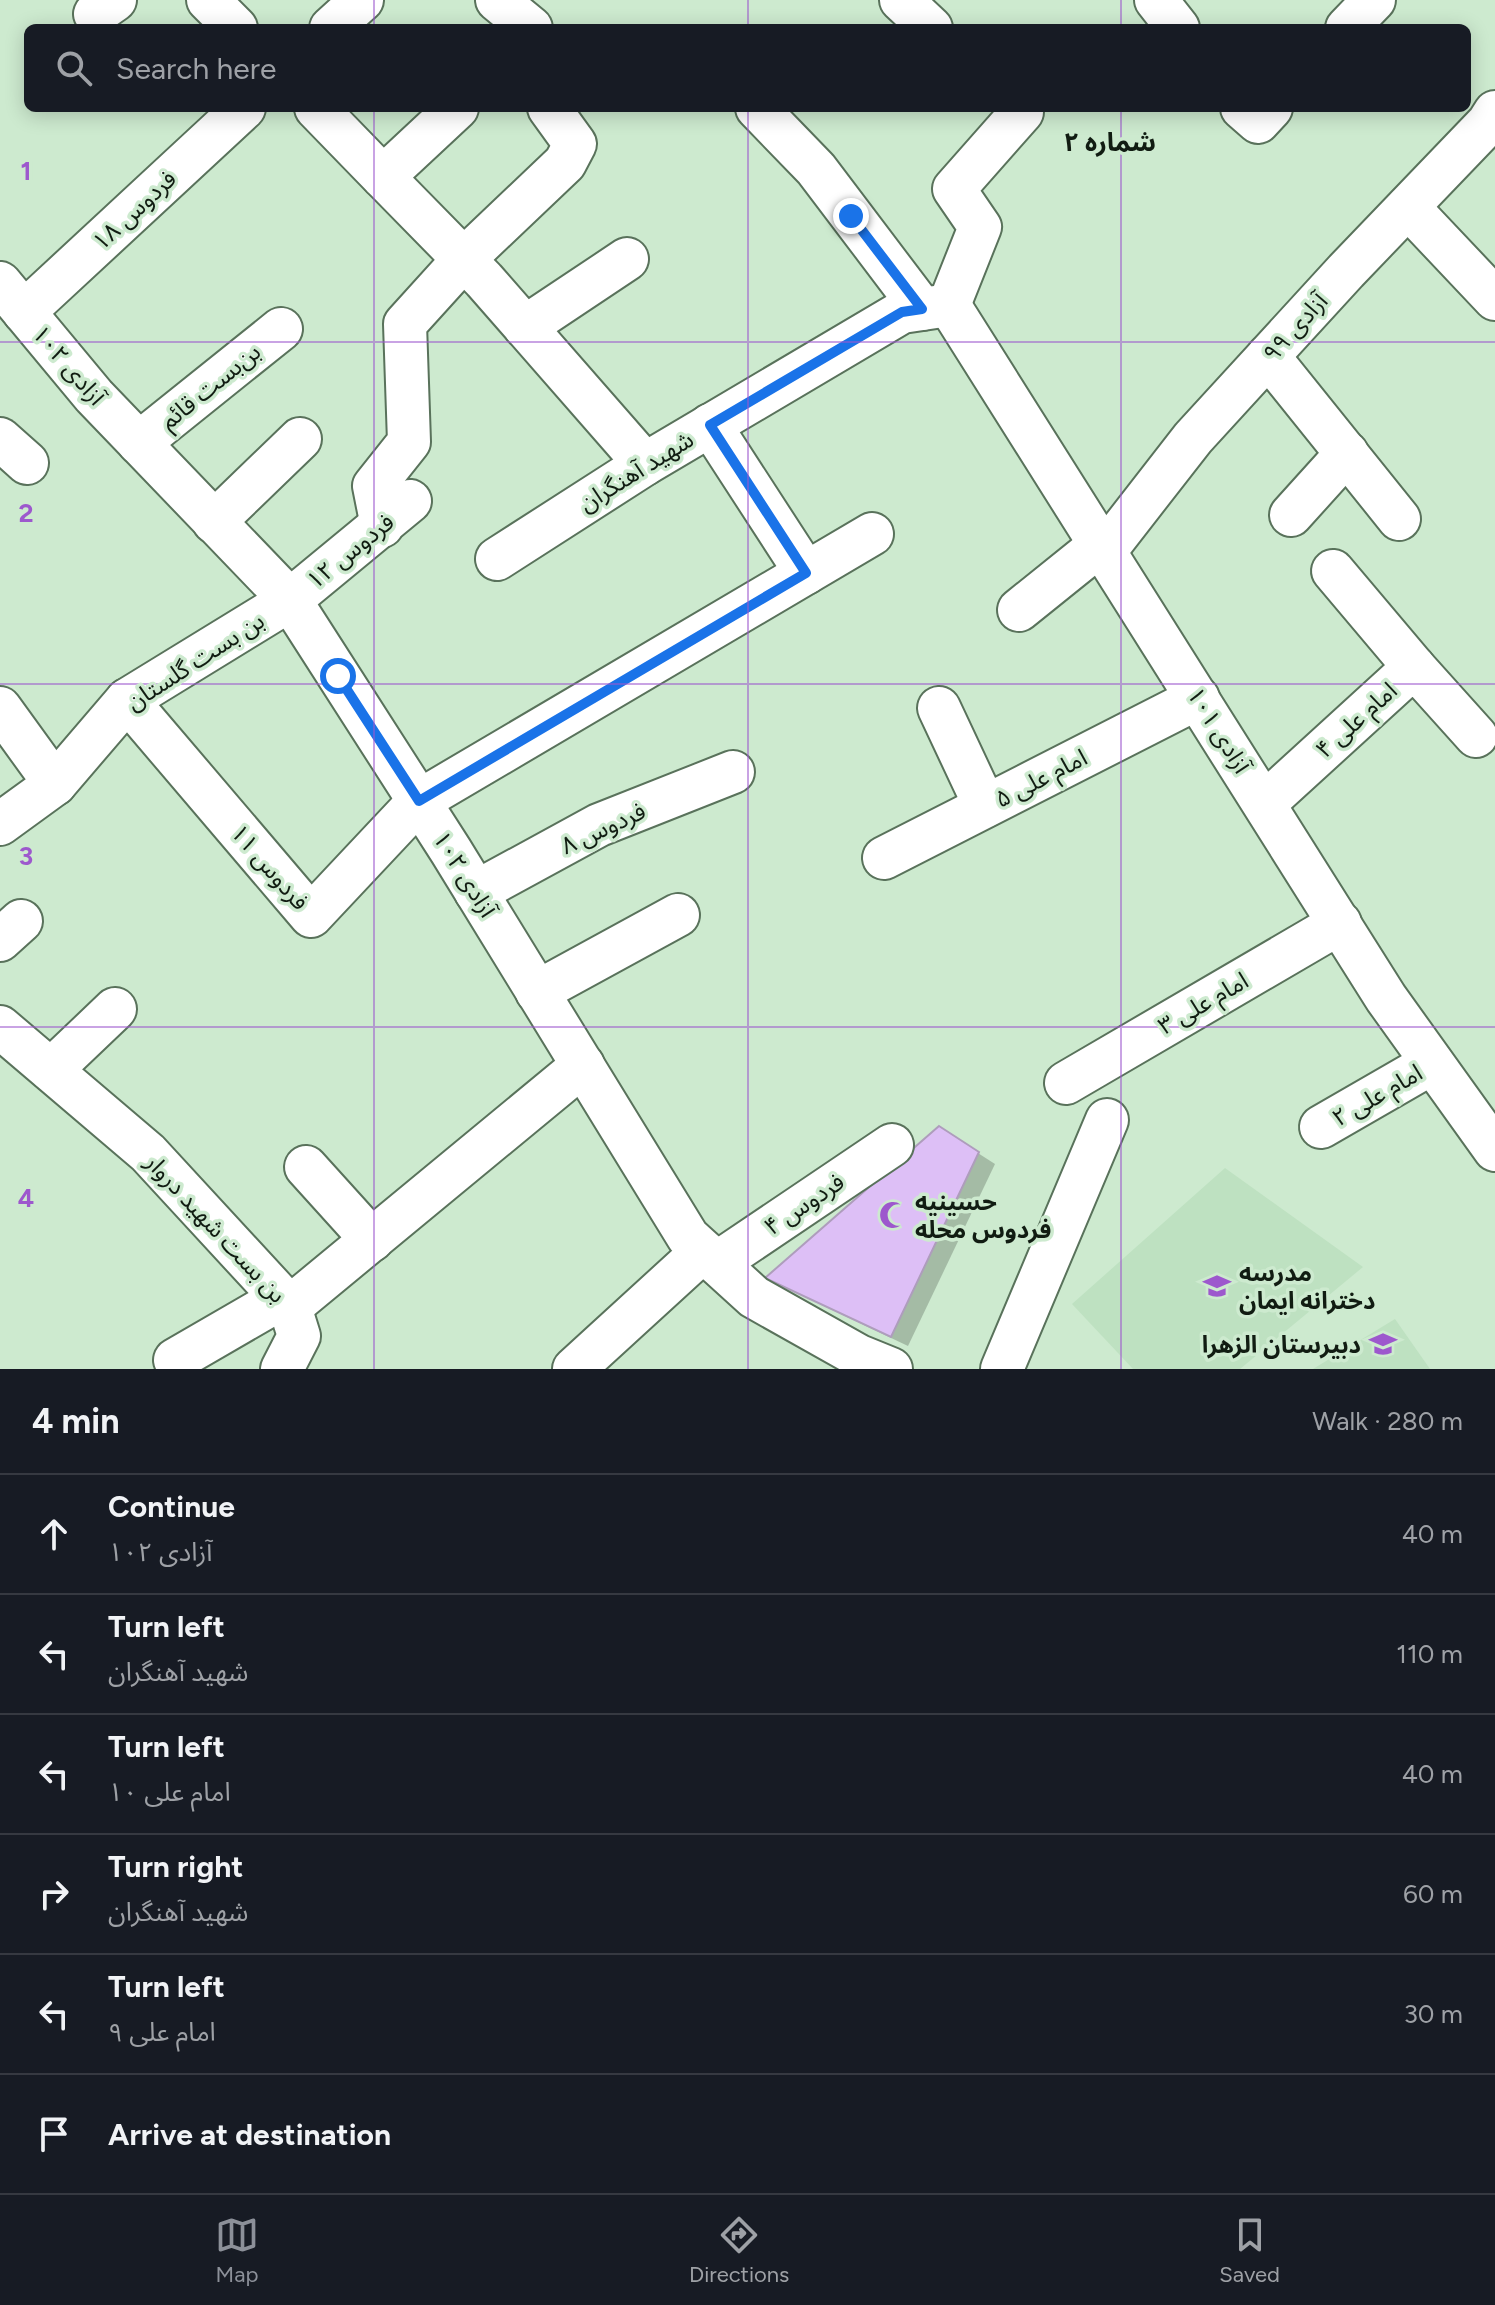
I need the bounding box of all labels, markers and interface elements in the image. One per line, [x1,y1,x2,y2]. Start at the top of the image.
search box [24,24,1471,112]
icon: search [52,46,96,90]
text: Search here [116,50,276,87]
district label: شماره ۲ [1064,126,1156,158]
text: 1 [21,155,31,187]
street label: فردوس ۱۸ [86,164,182,256]
route end [833,198,869,234]
street label: آزادی ٩٩ [1257,286,1334,367]
street label: آزادی ۱۰۲ [26,319,112,412]
street label: بن‌بست قائم [154,337,268,438]
street label: شهید آهنگران [573,424,699,518]
text: 2 [18,497,34,529]
street label: فردوس ۱۲ [300,507,400,595]
street label: بن بست گلستان [121,606,269,716]
route start [320,658,356,694]
street label: امام علی ۴ [1309,676,1405,767]
street label: آزادی ۱۰۱ [1181,681,1257,779]
street label: امام علی ۵ [990,743,1094,817]
street label: فردوس ۸ [556,796,650,860]
street label: فردوس ۱۱ [225,818,315,916]
street label: آزادی ۱۰۲ [427,825,503,923]
text: 3 [19,840,33,872]
street label: امام علی ۳ [1153,966,1255,1044]
street label: امام علی ۲ [1327,1058,1429,1136]
street label: بن بست شهید دروار [139,1147,292,1308]
street label: فردوس ۴ [758,1167,850,1241]
text: 4 [18,1182,34,1214]
place label: حسینیه فردوس محله [915,1187,1051,1244]
mosque icon: حسینیه فردوس محله [878,1200,908,1230]
place label: مدرسه دخترانه ایمان [1239,1258,1375,1315]
school or university icon: مدرسه دخترانه ایمان [1202,1271,1232,1301]
school or university icon: دبیرستان الزهرا [1368,1329,1398,1359]
place label: دبیرستان الزهرا [1202,1330,1361,1359]
text: 4 min [32,1401,119,1442]
text: Walk · 280 m [1312,1405,1463,1437]
text: Continue [108,1488,235,1525]
icon: ahead [32,1512,76,1556]
text: 40 m [1402,1518,1463,1550]
text: آزادی ۱۰۲ [108,1536,212,1568]
text: Turn left [108,1608,225,1645]
icon: left [32,1632,76,1676]
text: 110 m [1396,1638,1463,1670]
text: شهید آهنگران [108,1656,248,1688]
text: Turn left [108,1728,225,1765]
icon: left [32,1752,76,1796]
text: 40 m [1402,1758,1463,1790]
text: امام علی ۱۰ [108,1776,231,1808]
text: Turn right [108,1848,243,1885]
icon: right [32,1872,76,1916]
text: 60 m [1403,1878,1463,1910]
text: شهید آهنگران [108,1896,248,1928]
text: Turn left [108,1968,225,2005]
icon: left [32,1992,76,2036]
text: 30 m [1404,1998,1463,2030]
text: امام علی ۹ [108,2016,216,2048]
icon: arrive [32,2112,76,2156]
text: Arrive at destination [108,2116,391,2153]
tab: Map [215,2213,259,2288]
tab: Directions [689,2213,789,2288]
tab: Saved [1219,2213,1280,2288]

